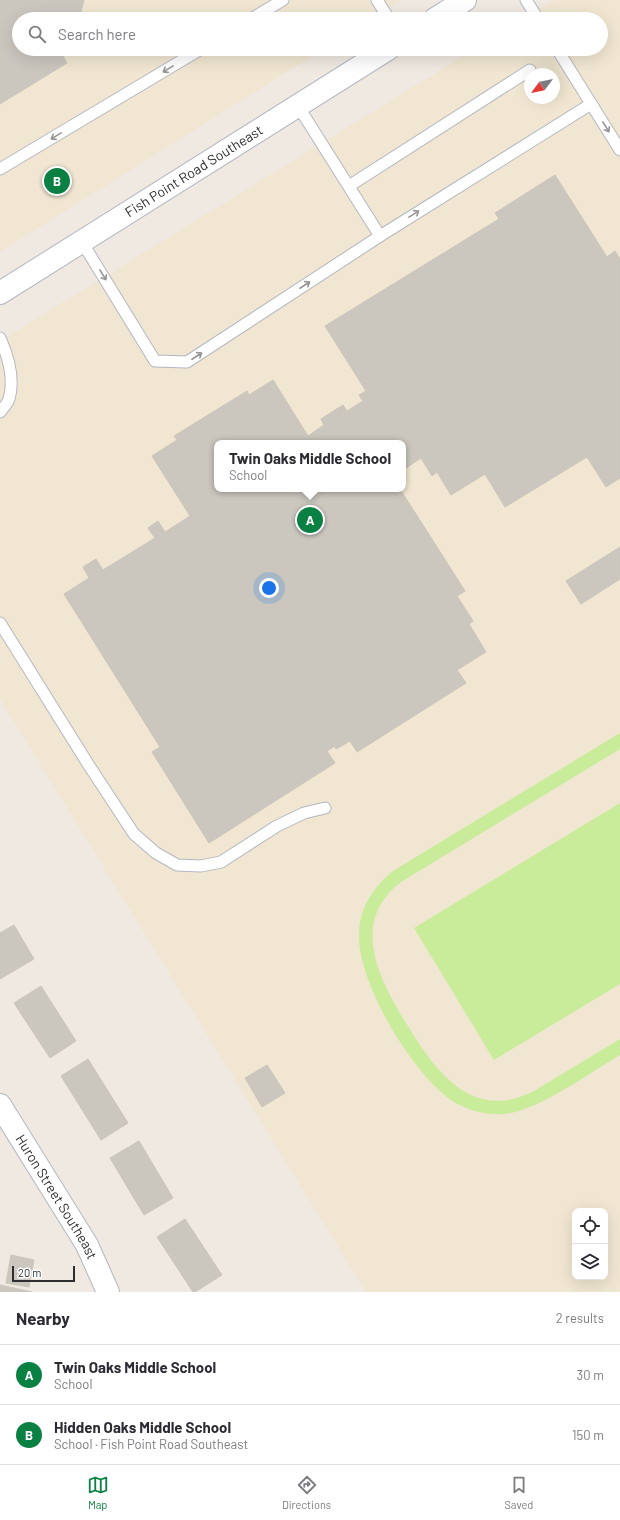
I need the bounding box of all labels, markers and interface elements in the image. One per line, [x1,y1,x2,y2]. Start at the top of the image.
search box [12,12,608,56]
icon: search [26,23,48,45]
text: Search here [58,25,136,43]
one-way arrow [163,65,174,73]
north arrow [524,68,560,104]
street label: Fish Point Road Southeast [122,121,266,220]
one-way arrow [602,121,610,133]
one-way arrow [50,132,62,140]
pin: B [44,166,70,196]
one-way arrow [408,210,419,218]
one-way arrow [99,269,107,281]
one-way arrow [299,280,311,288]
one-way arrow [191,352,202,360]
popup [214,440,406,492]
text: Twin Oaks Middle School [229,449,391,467]
text: School [229,467,267,483]
pin: A [297,505,323,535]
your location [259,578,279,598]
street label: Huron Street Southeast [12,1131,101,1262]
map controls [572,1208,608,1280]
button: locate [572,1208,608,1244]
button: layers [572,1244,608,1280]
scale bar [12,1264,75,1283]
text: 20 m [18,1266,41,1279]
text: Nearby [16,1308,70,1328]
text: 2 results [556,1310,604,1326]
text: Twin Oaks Middle School [54,1358,216,1376]
text: A [25,1367,33,1383]
text: 30 m [577,1367,604,1383]
text: School [54,1376,92,1392]
text: Hidden Oaks Middle School [54,1418,231,1436]
text: B [25,1427,33,1443]
text: 150 m [572,1427,604,1443]
text: School · Fish Point Road Southeast [54,1436,248,1452]
tab: Map [87,1474,109,1511]
tab: Directions [282,1474,331,1511]
tab: Saved [504,1474,533,1511]

